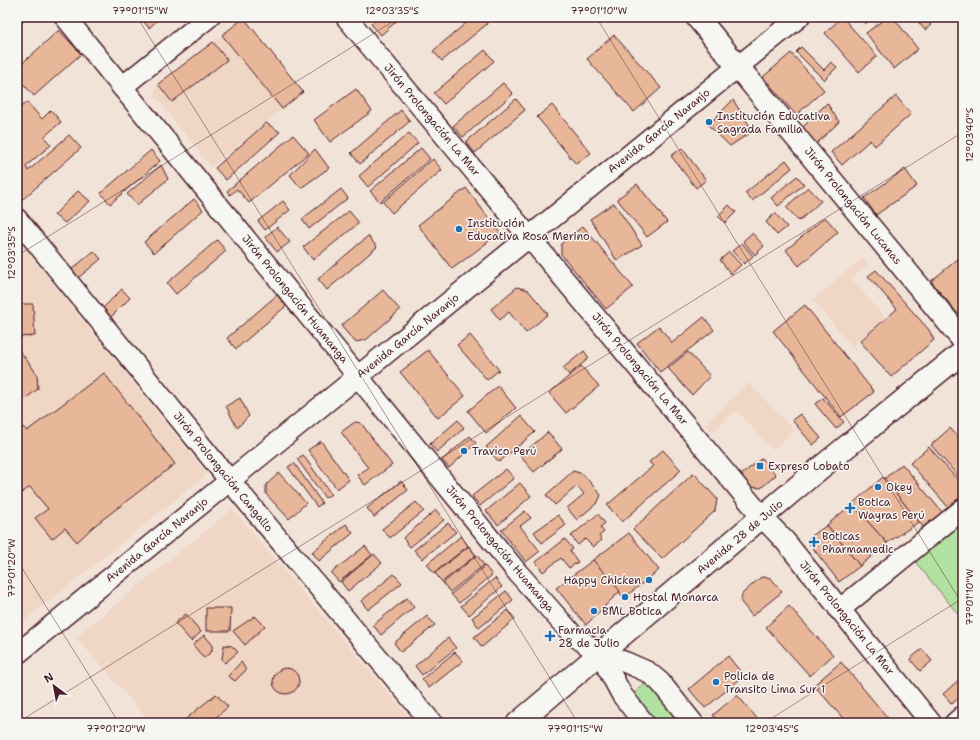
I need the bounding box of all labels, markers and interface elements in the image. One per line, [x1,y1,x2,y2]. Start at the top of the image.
text: 77°01'15"W [112,4,168,17]
text: 12°03'35"S [365,4,419,17]
text: 77°01'10"W [571,4,628,17]
street label: Jirón Prolongación La Mar [380,60,484,180]
street label: Avenida García Naranjo [605,85,714,177]
text: 12°03'40"S [963,107,976,162]
place label: Institución Educativa Sagrada Familia [717,109,830,137]
marker: Institución Educativa Sagrada Familia [704,117,714,127]
street label: Jirón Prolongación Lucanas [801,144,905,268]
place label: Institución Educativa Rosa Merino [467,216,590,244]
marker: Institución Educativa Rosa Merino [454,224,464,234]
text: 12°03'35"S [5,226,18,280]
street label: Jirón Prolongación Huamanga [238,232,352,367]
street label: Avenida García Naranjo [354,290,463,382]
street label: Jirón Prolongación La Mar [588,309,692,429]
street label: Jirón Prolongación Cangallo [170,409,276,535]
place label: Travico Perú [472,444,536,459]
marker: Travico Perú [459,446,469,456]
place label: Expreso Lobato [768,459,850,474]
marker: Expreso Lobato [755,461,765,471]
place label: Okey [886,480,912,495]
street label: Jirón Prolongación Huamanga [442,482,558,616]
marker: Okey [873,482,883,492]
street label: Avenida García Naranjo [103,494,212,586]
place label: Botica Wayras Perú [858,495,925,523]
street label: Avenida 28 de Julio [694,496,787,578]
marker: Botica Wayras Perú [845,503,855,513]
place label: Boticas Pharmamedic [822,529,894,557]
marker: Boticas Pharmamedic [809,537,819,547]
text: 77°01'20"W [5,538,18,598]
street label: Jirón Prolongación La Mar [796,558,898,678]
text: 77°01'10"W [963,568,976,625]
place label: Happy Chicken [563,573,641,588]
marker: Happy Chicken [644,575,654,585]
place label: Hostal Monarca [633,590,719,605]
marker: Hostal Monarca [620,592,630,602]
place label: BML Botica [602,604,662,619]
marker: BML Botica [589,606,599,616]
place label: Farmacia 28 de Julio [558,623,620,651]
marker: Farmacia 28 de Julio [545,631,555,641]
north arrow [34,666,74,706]
text: N [41,669,57,687]
place label: Policia de Transito Lima Sur 1 [724,669,825,697]
marker: Policia de Transito Lima Sur 1 [711,677,721,687]
text: 77°01'20"W [86,722,146,735]
text: 77°01'15"W [547,722,603,735]
text: 12°03'45"S [745,722,799,735]

